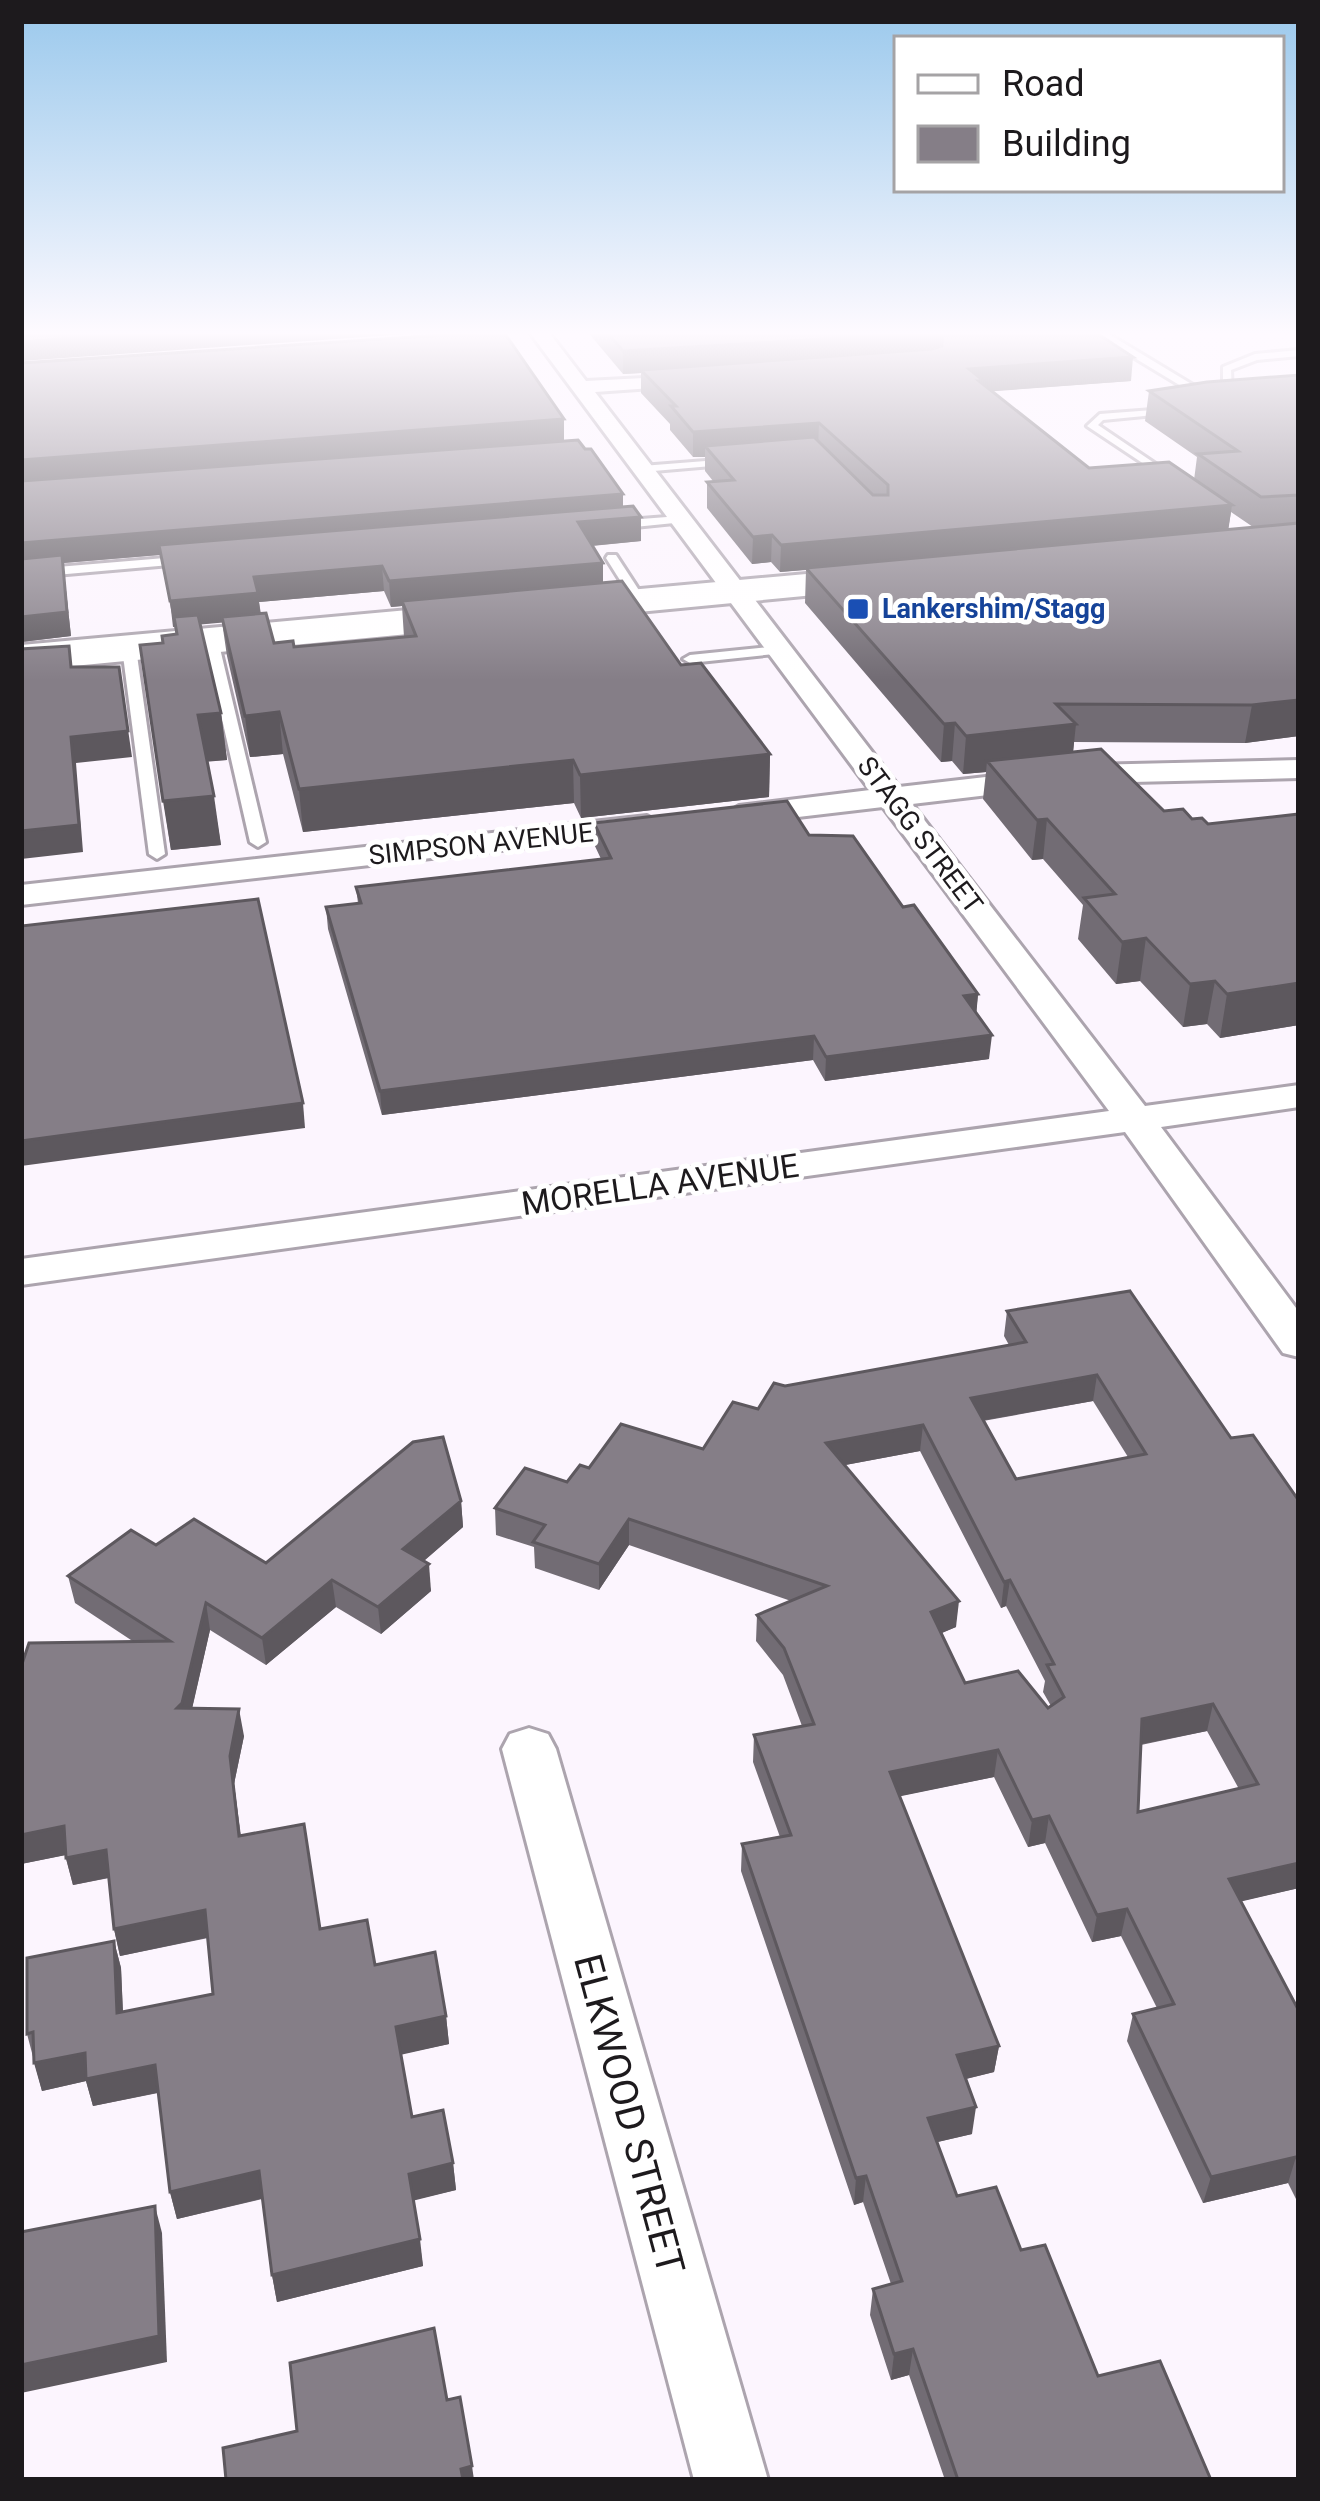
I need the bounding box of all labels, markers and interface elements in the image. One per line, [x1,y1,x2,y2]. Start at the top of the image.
legend [894,36,1284,192]
text: Road [1002,63,1085,105]
text: Building [1002,123,1131,165]
place label: Lankershim/Stagg [882,593,1105,625]
marker: Lankershim/Stagg [845,596,871,622]
street label: STAGG STREET [851,750,989,920]
street label: SIMPSON AVENUE [367,816,595,872]
street label: MORELLA AVENUE [519,1146,801,1223]
street label: ELKWOOD STREET [564,1949,694,2279]

